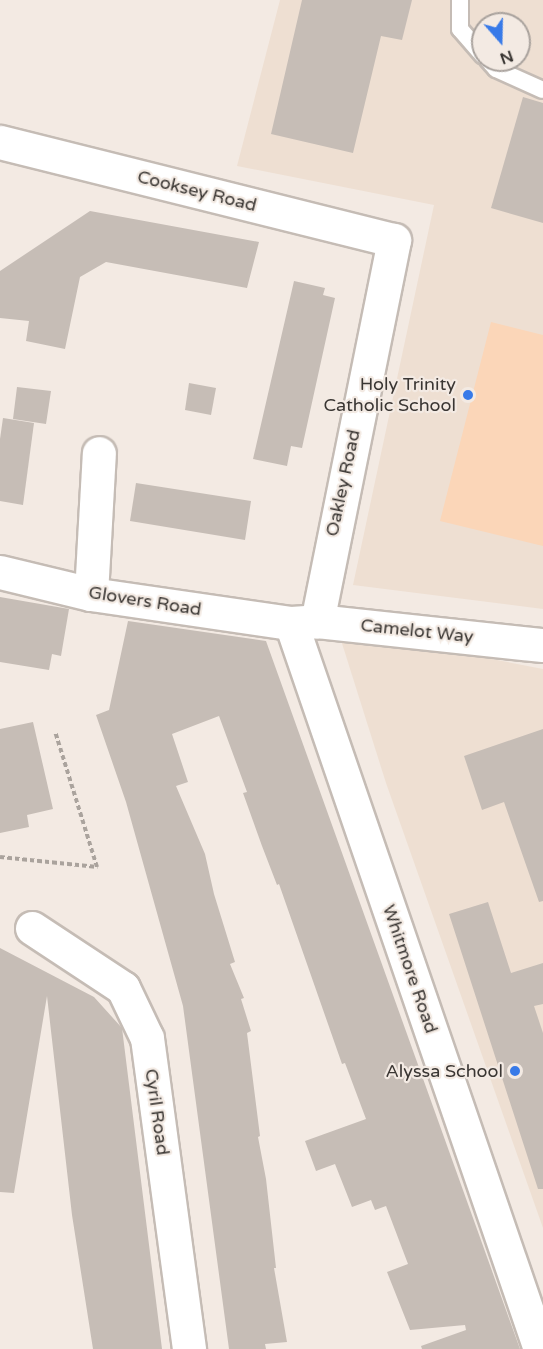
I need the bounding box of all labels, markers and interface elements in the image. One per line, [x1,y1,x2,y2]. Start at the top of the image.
north arrow [471,12,531,72]
text: N [497,45,516,69]
street label: Cooksey Road [135,166,259,216]
place label: Holy Trinity Catholic School [324,374,456,416]
marker: Holy Trinity Catholic School [461,388,475,402]
street label: Oakley Road [321,428,365,538]
street label: Glovers Road [87,581,203,621]
street label: Camelot Way [360,614,474,648]
street label: Whitmore Road [378,902,442,1036]
place label: Alyssa School [385,1060,503,1082]
marker: Alyssa School [508,1064,522,1078]
street label: Cyril Road [140,1067,174,1157]

